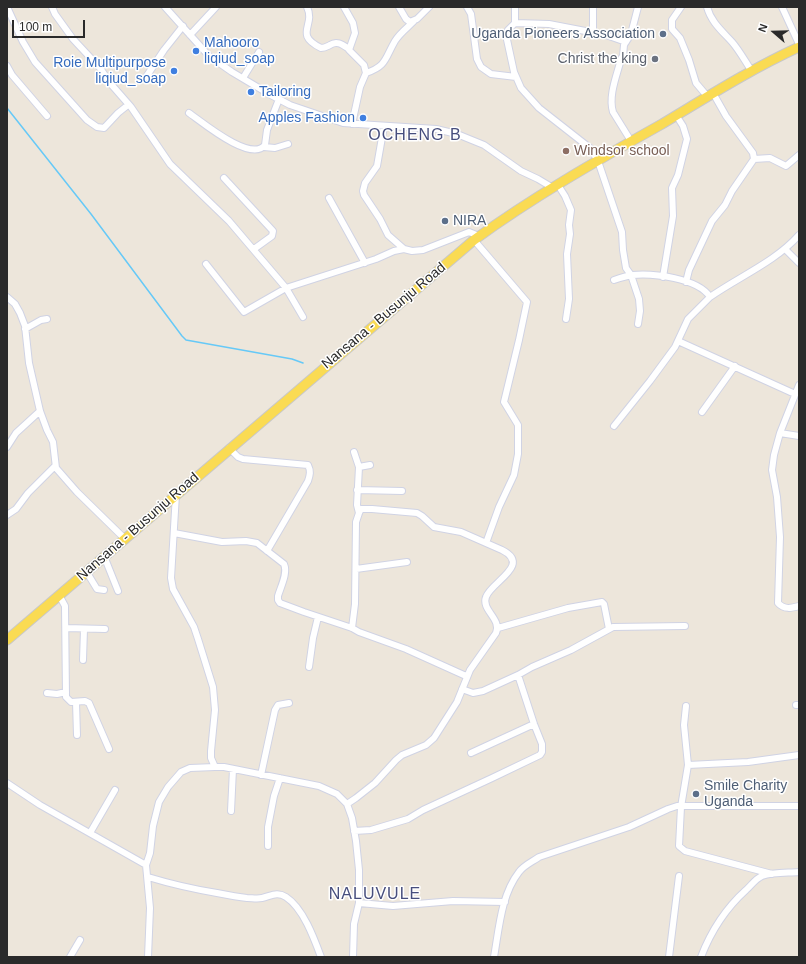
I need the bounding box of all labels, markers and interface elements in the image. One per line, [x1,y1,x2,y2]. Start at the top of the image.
scale bar [14,12,87,38]
north arrow [754,12,794,52]
text: 100 m [19,20,52,34]
text: N [756,22,770,34]
place label: Uganda Pioneers Association [471,26,655,42]
marker: Uganda Pioneers Association [658,29,668,39]
place label: Mahooro liqiud_soap [204,35,275,68]
marker: Mahooro liqiud_soap [191,46,201,56]
place label: Christ the king [558,51,647,67]
marker: Christ the king [650,54,660,64]
place label: Roie Multipurpose liqiud_soap [53,55,166,88]
marker: Roie Multipurpose liqiud_soap [169,66,179,76]
place label: Tailoring [259,84,311,100]
marker: Tailoring [246,87,256,97]
place label: Apples Fashion [258,110,355,126]
marker: Apples Fashion [358,113,368,123]
district label: OCHENG B [368,126,462,146]
place label: Windsor school [574,143,670,159]
marker: Windsor school [561,146,571,156]
place label: NIRA [453,213,486,229]
marker: NIRA [440,216,450,226]
street label: Nansana - Busunju Road [319,259,449,373]
street label: Nansana - Busunju Road [73,469,203,585]
place label: Smile Charity Uganda [704,778,787,810]
marker: Smile Charity Uganda [691,789,701,799]
district label: NALUVULE [329,885,421,905]

